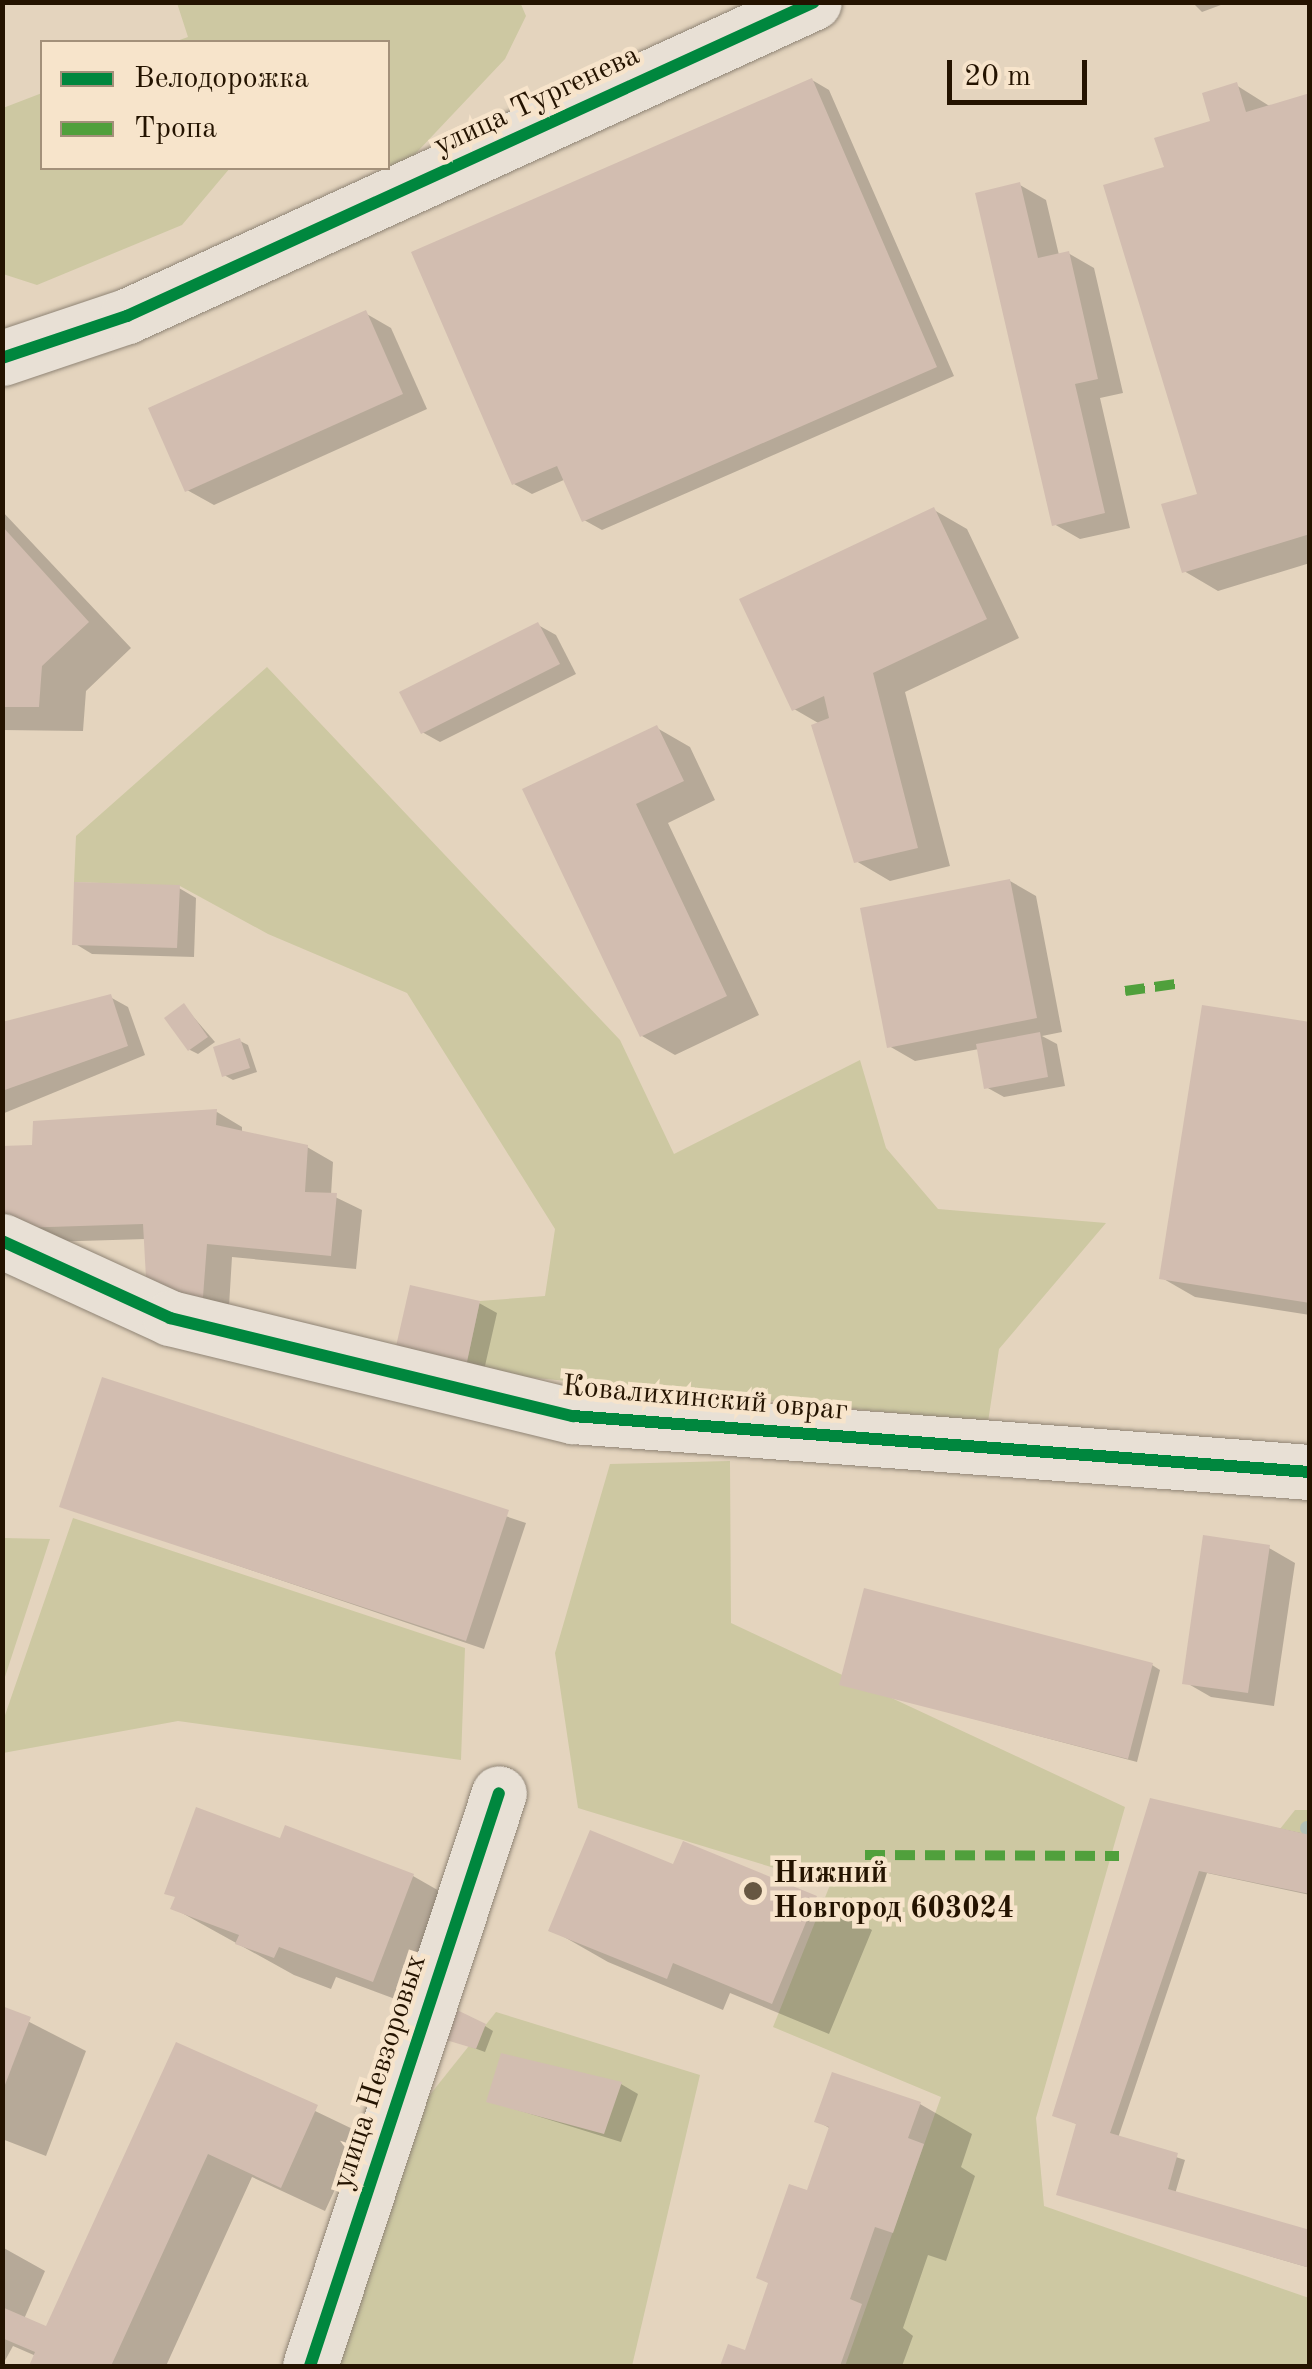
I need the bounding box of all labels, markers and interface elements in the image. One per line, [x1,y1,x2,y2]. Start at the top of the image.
street label: улица Тургенева [428,38,646,164]
legend [40,40,390,170]
scale bar [952,40,1092,102]
text: 20 m [964,62,1031,92]
text: Велодорожка [134,64,309,94]
text: Тропа [134,114,217,144]
street label: Ковалихинский овраг [561,1369,849,1429]
place label: Нижний Новгород 603024 [773,1856,1014,1926]
marker: Нижний Новгород 603024 [742,1880,764,1902]
street label: улица Невзоровых [325,1950,435,2194]

